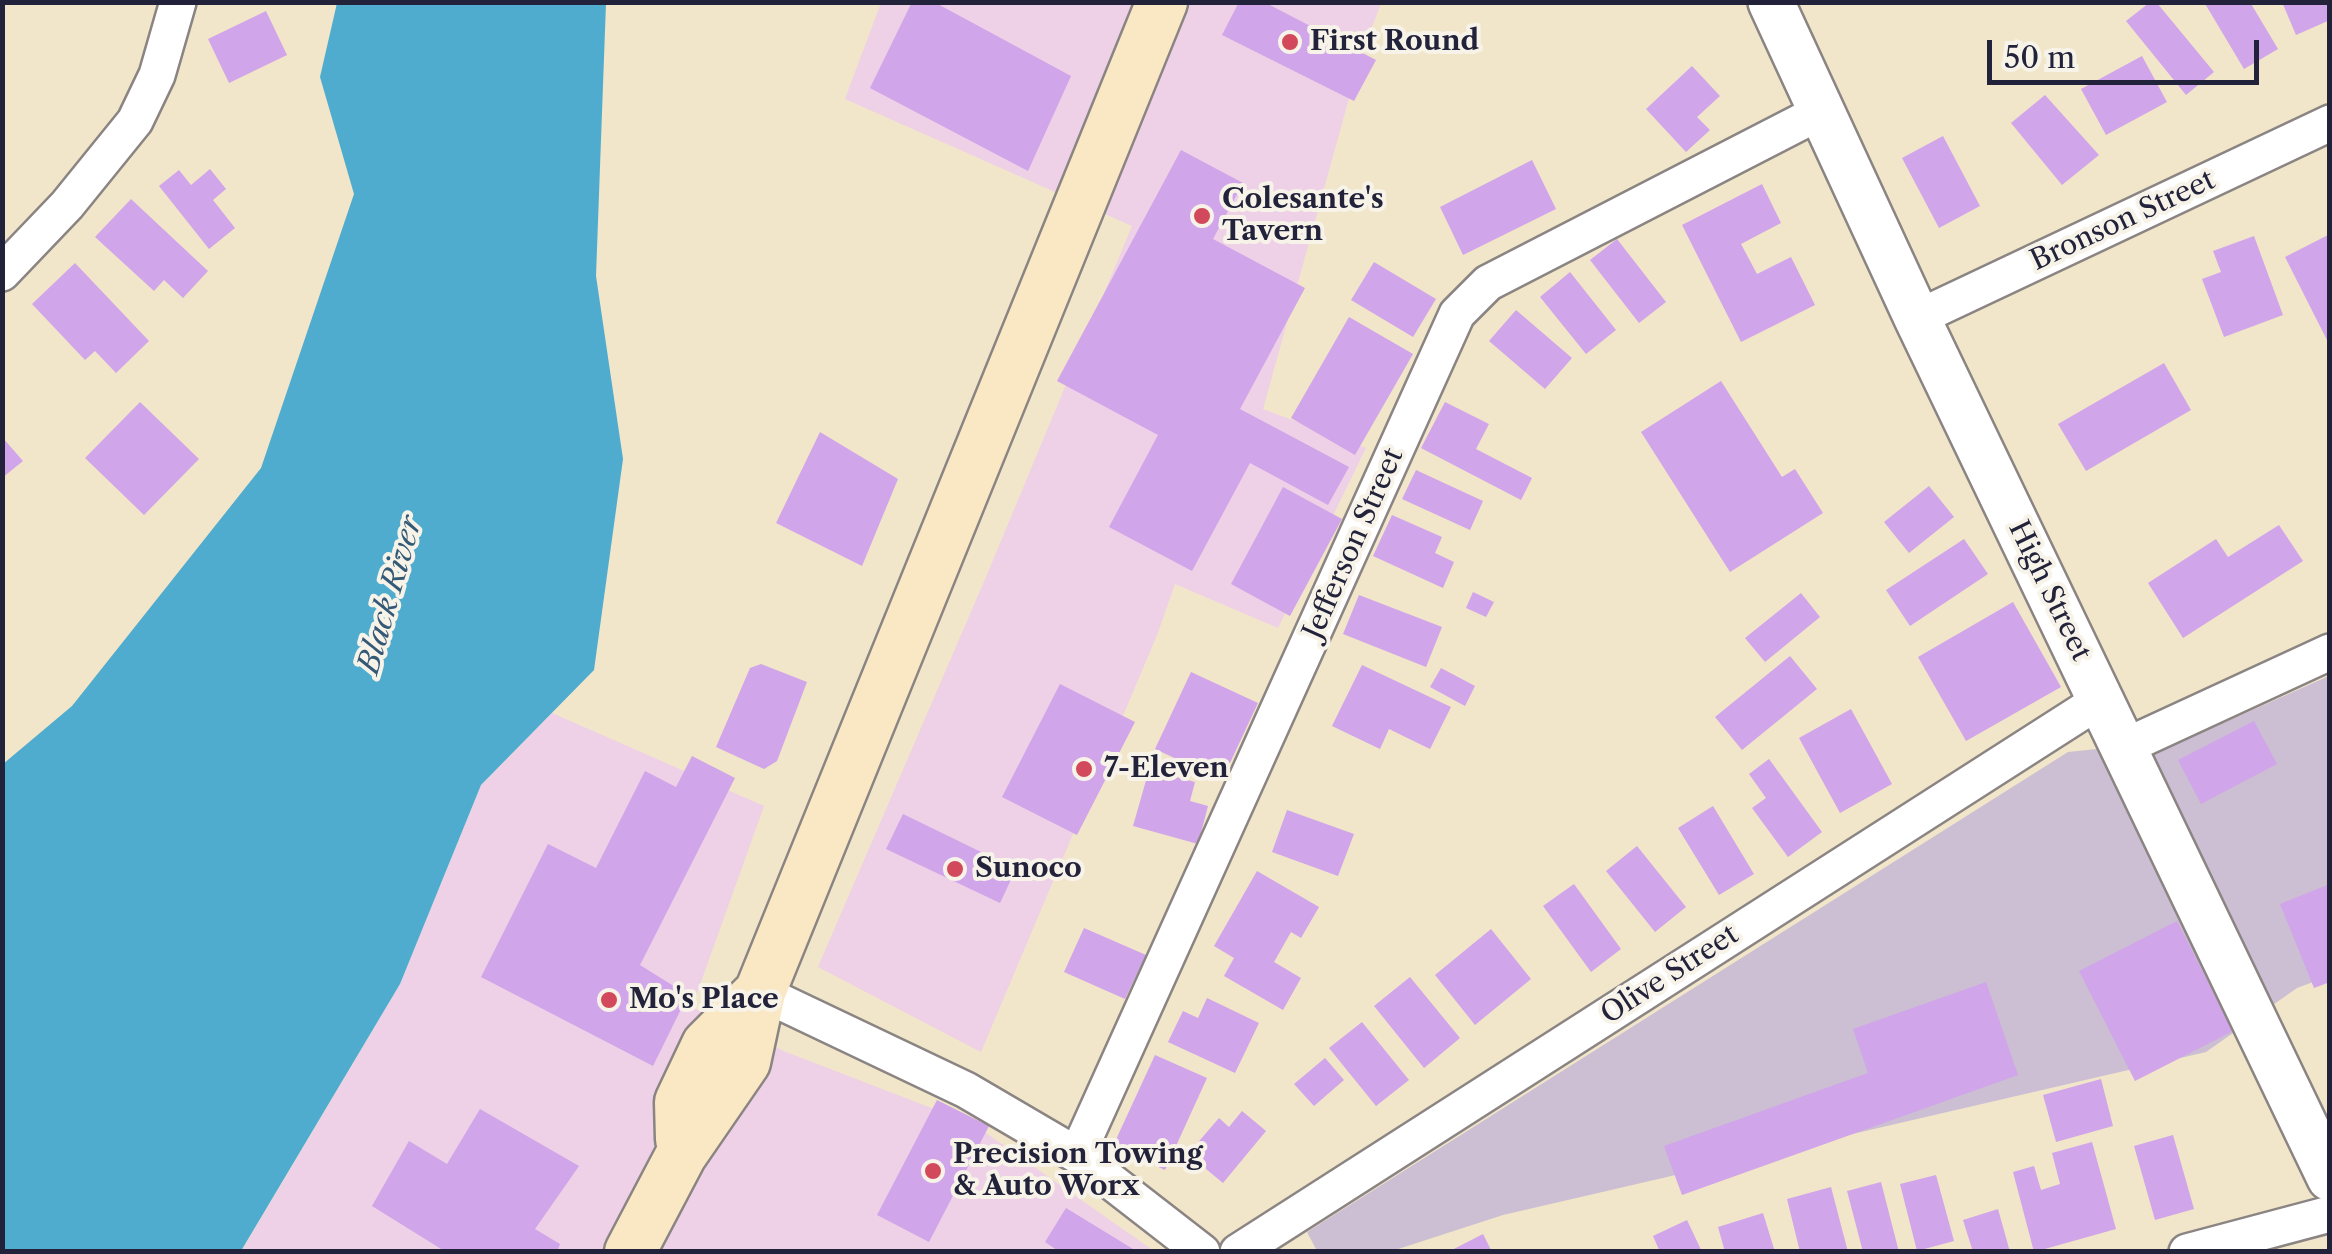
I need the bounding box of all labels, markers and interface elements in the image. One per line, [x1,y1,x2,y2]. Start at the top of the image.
scale bar [1992,20,2264,82]
place label: First Round [1310,25,1479,59]
marker: First Round [1279,31,1301,53]
text: 50 m [2004,39,2075,76]
street label: Bronson Street [2026,164,2220,278]
place label: Colesante's Tavern [1222,183,1384,249]
marker: Colesante's Tavern [1191,205,1213,227]
street label: Jefferson Street [1297,443,1411,645]
water label: Black River [351,512,431,678]
street label: High Street [2001,515,2097,667]
place label: 7-Eleven [1104,752,1229,786]
marker: 7-Eleven [1073,758,1095,780]
place label: Sunoco [975,852,1082,886]
marker: Sunoco [944,858,966,880]
street label: Olive Street [1595,918,1745,1032]
place label: Mo's Place [629,983,779,1017]
marker: Mo's Place [598,989,620,1011]
place label: Precision Towing & Auto Worx [953,1138,1203,1204]
marker: Precision Towing & Auto Worx [922,1160,944,1182]

